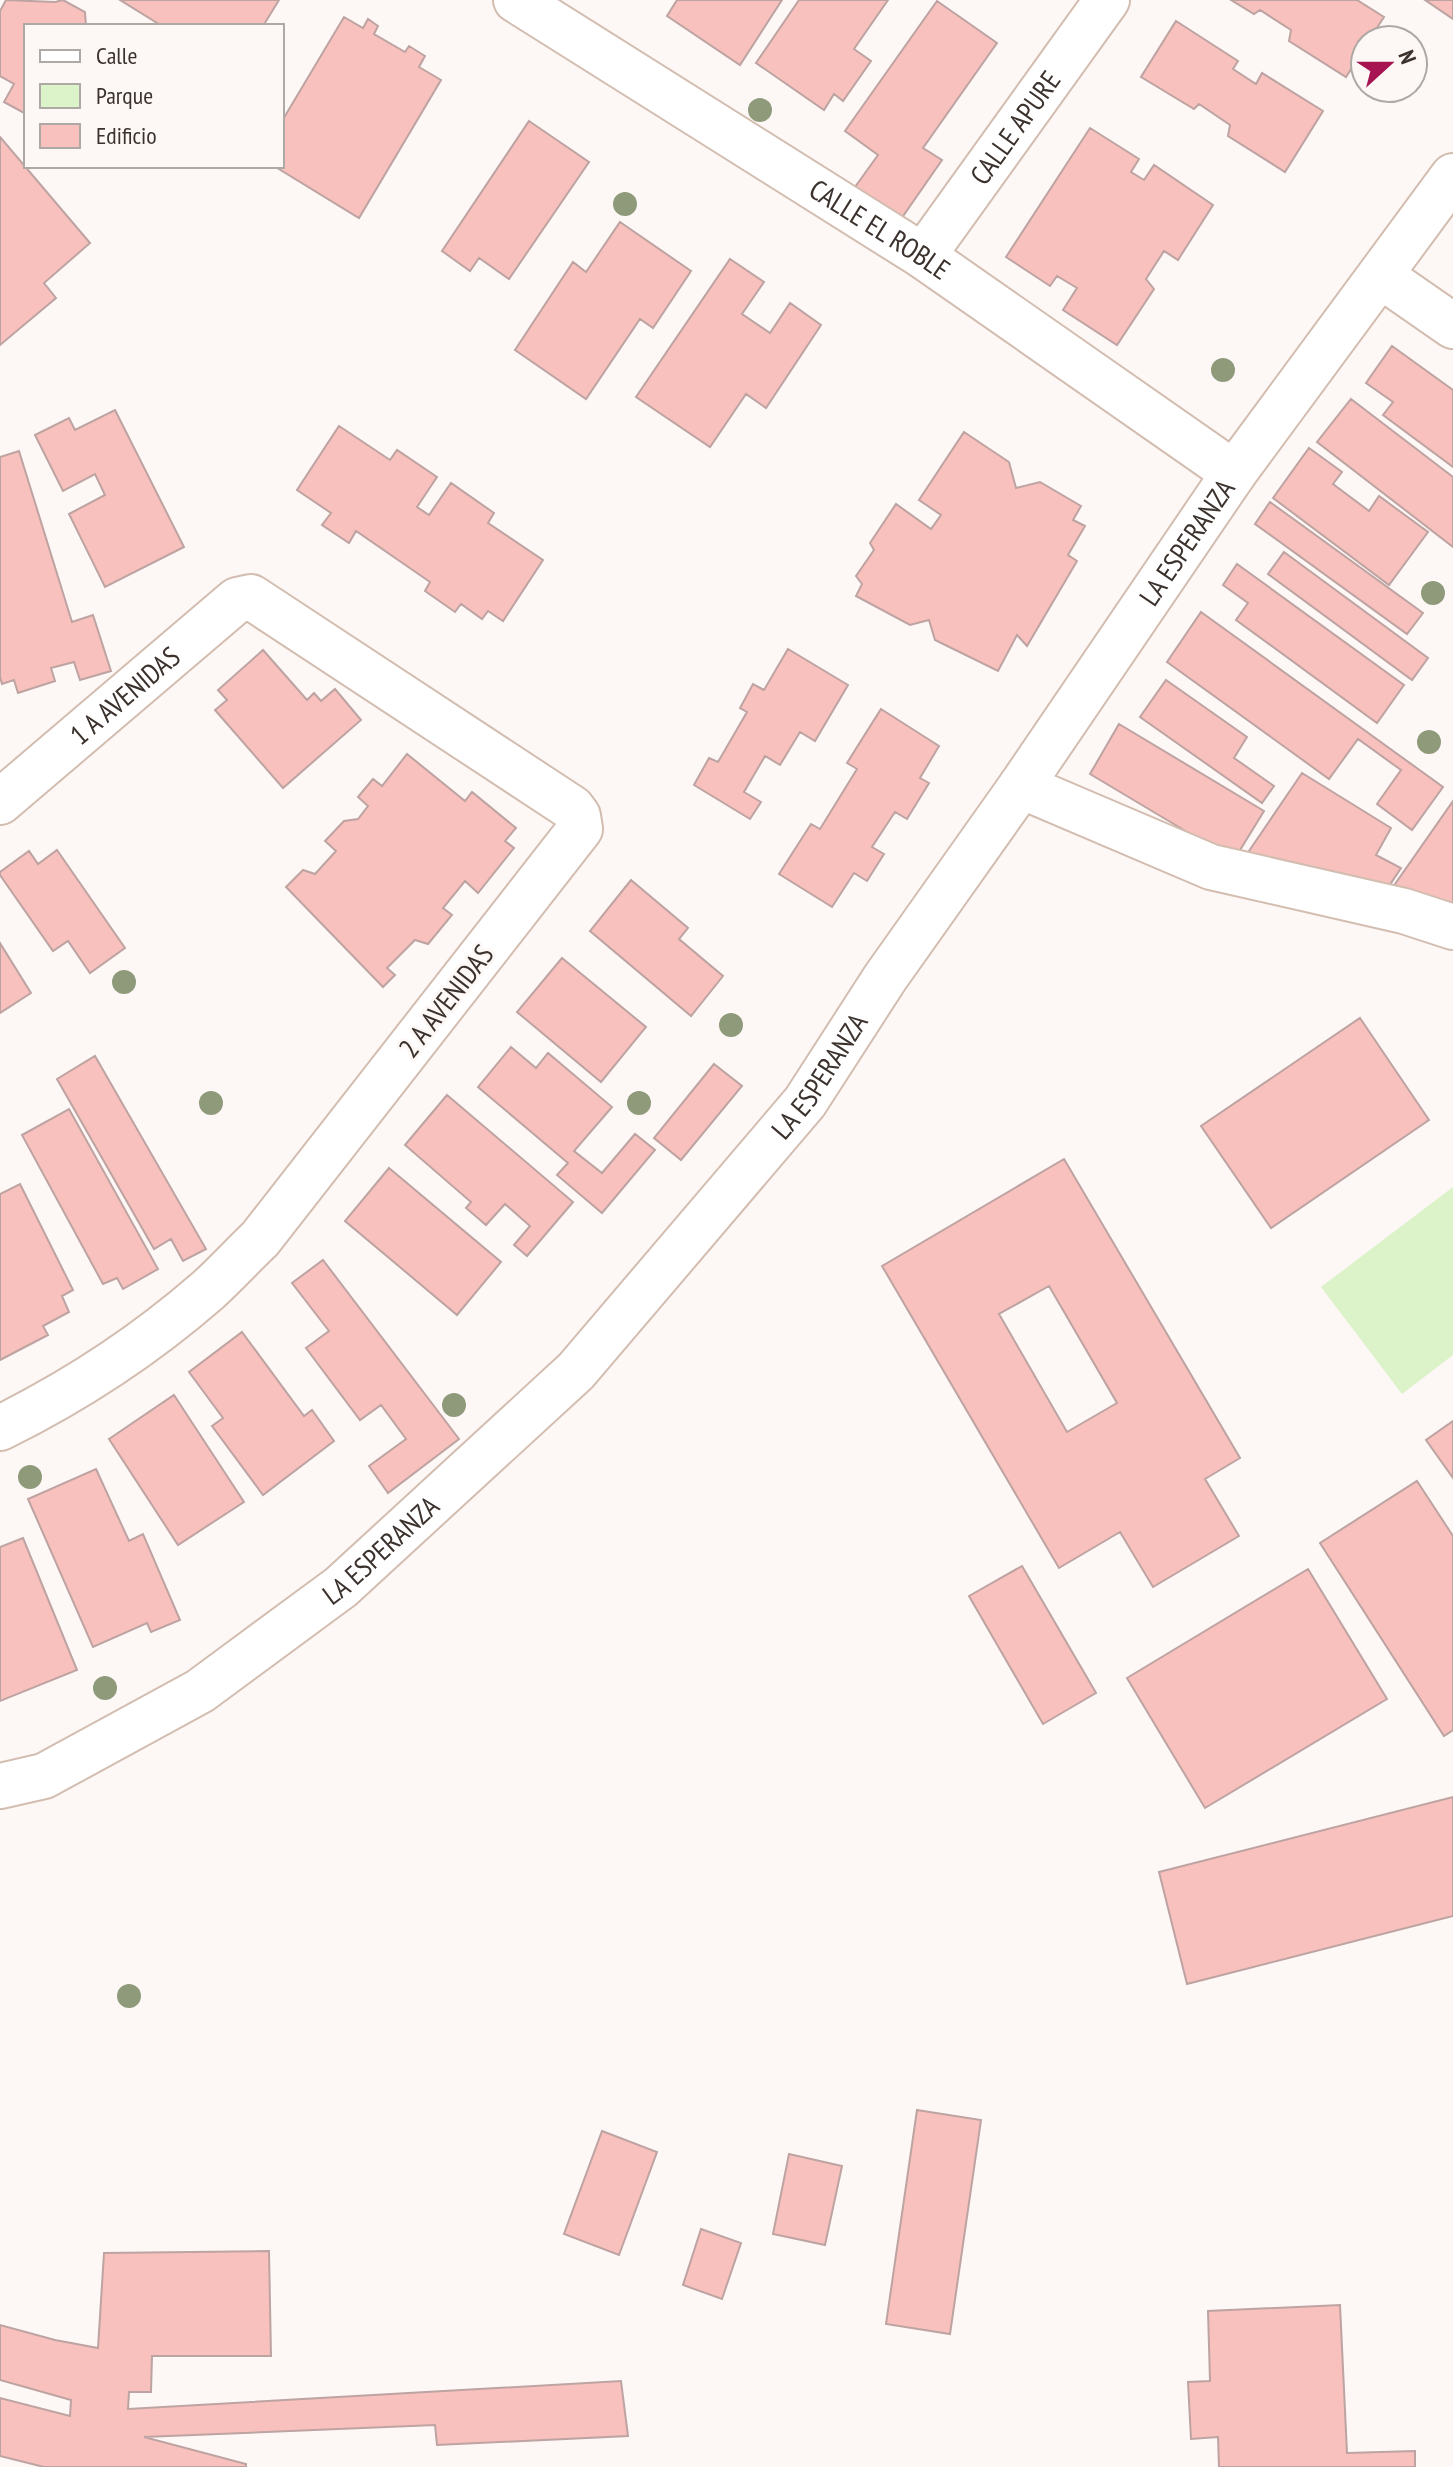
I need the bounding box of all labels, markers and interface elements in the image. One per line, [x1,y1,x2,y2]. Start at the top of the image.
legend [24,24,284,168]
north arrow [1349,24,1429,104]
text: Calle [96,40,137,71]
text: N [1392,46,1423,67]
street label: CALLE APURE [961,63,1068,192]
text: Parque [96,80,153,111]
text: Edificio [96,120,157,151]
street label: CALLE EL ROBLE [803,170,958,287]
street label: LA ESPERANZA [1130,471,1243,612]
street label: 1 A AVENIDAS [62,638,187,753]
street label: 2 A AVENIDAS [390,937,501,1065]
street label: LA ESPERANZA [763,1005,876,1146]
street label: LA ESPERANZA [315,1487,447,1612]

